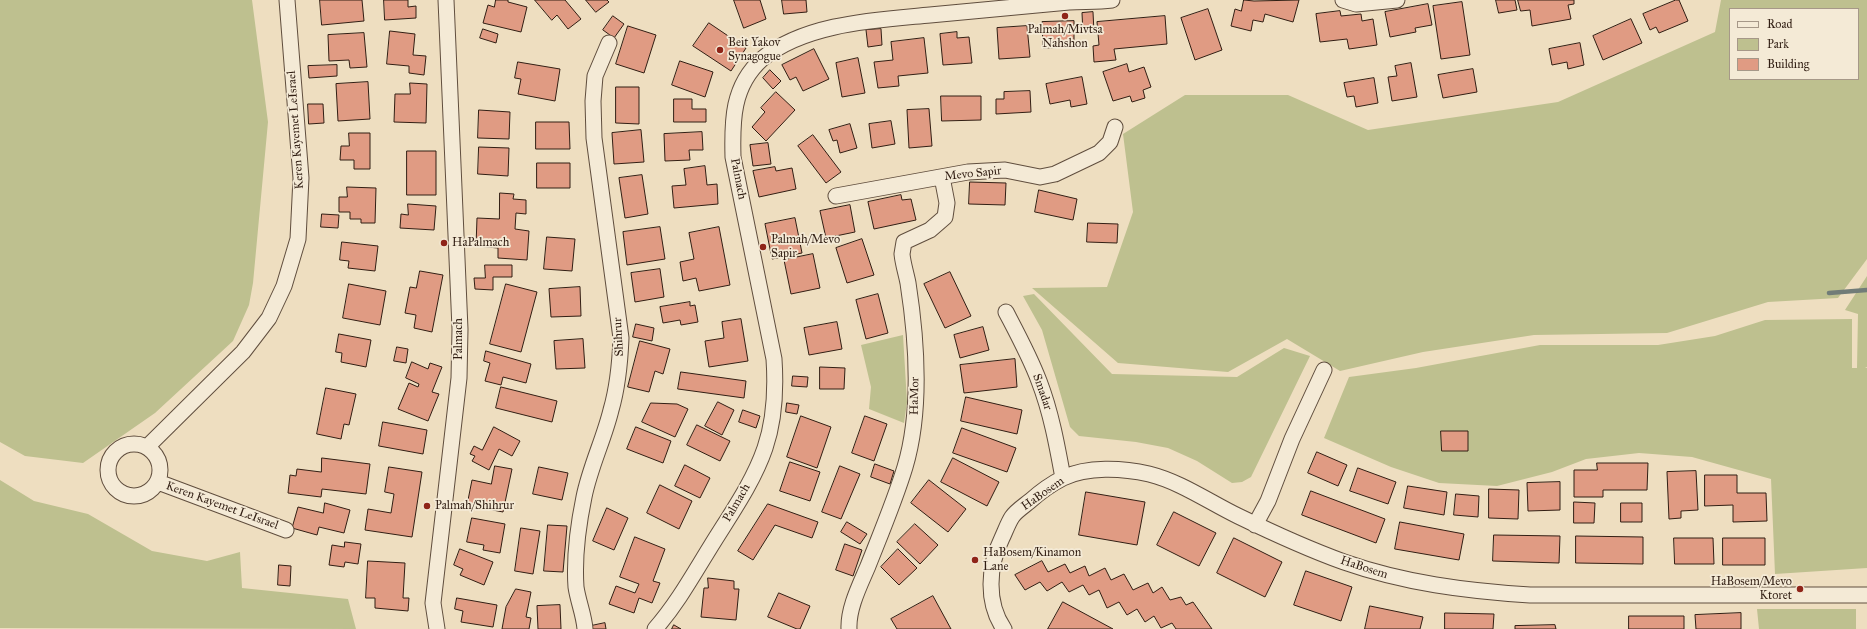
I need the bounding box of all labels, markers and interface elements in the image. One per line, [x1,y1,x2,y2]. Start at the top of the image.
legend [1729,8,1859,80]
marker: Palmah/Mivtsa Nahshon [1060,11,1070,21]
text: Road [1767,17,1793,31]
place label: Palmah/Mivtsa Nahshon [1027,23,1103,51]
place label: Beit Yakov Synagogue [728,36,781,64]
text: Park [1767,37,1789,51]
marker: Beit Yakov Synagogue [715,45,725,55]
text: Building [1767,57,1809,71]
street label: Keren Kayemet LeIsrael [285,70,307,190]
street label: Palmach [727,157,749,201]
street label: Mevo Sapir [944,164,1002,184]
place label: Palmah/Mevo Sapir [771,233,840,261]
place label: HaPalmach [452,236,509,250]
marker: HaPalmach [439,238,449,248]
marker: Palmah/Mevo Sapir [758,242,768,252]
street label: Shihrur [611,317,627,357]
street label: Palmach [452,318,466,360]
street label: Smadar [1029,372,1055,412]
street label: HaMor [907,377,923,415]
street label: HaBosem [1019,474,1067,514]
street label: Keren Kayemet LeIsrael [164,479,280,533]
street label: Palmach [720,481,754,525]
place label: Palmah/Shihrur [435,499,514,513]
marker: Palmah/Shihrur [422,501,432,511]
place label: HaBosem/Kinamon Lane [983,546,1081,574]
street label: HaBosem [1338,554,1390,582]
marker: HaBosem/Kinamon Lane [970,555,980,565]
place label: HaBosem/Mevo Ktoret [1711,575,1792,603]
marker: HaBosem/Mevo Ktoret [1795,584,1805,594]

